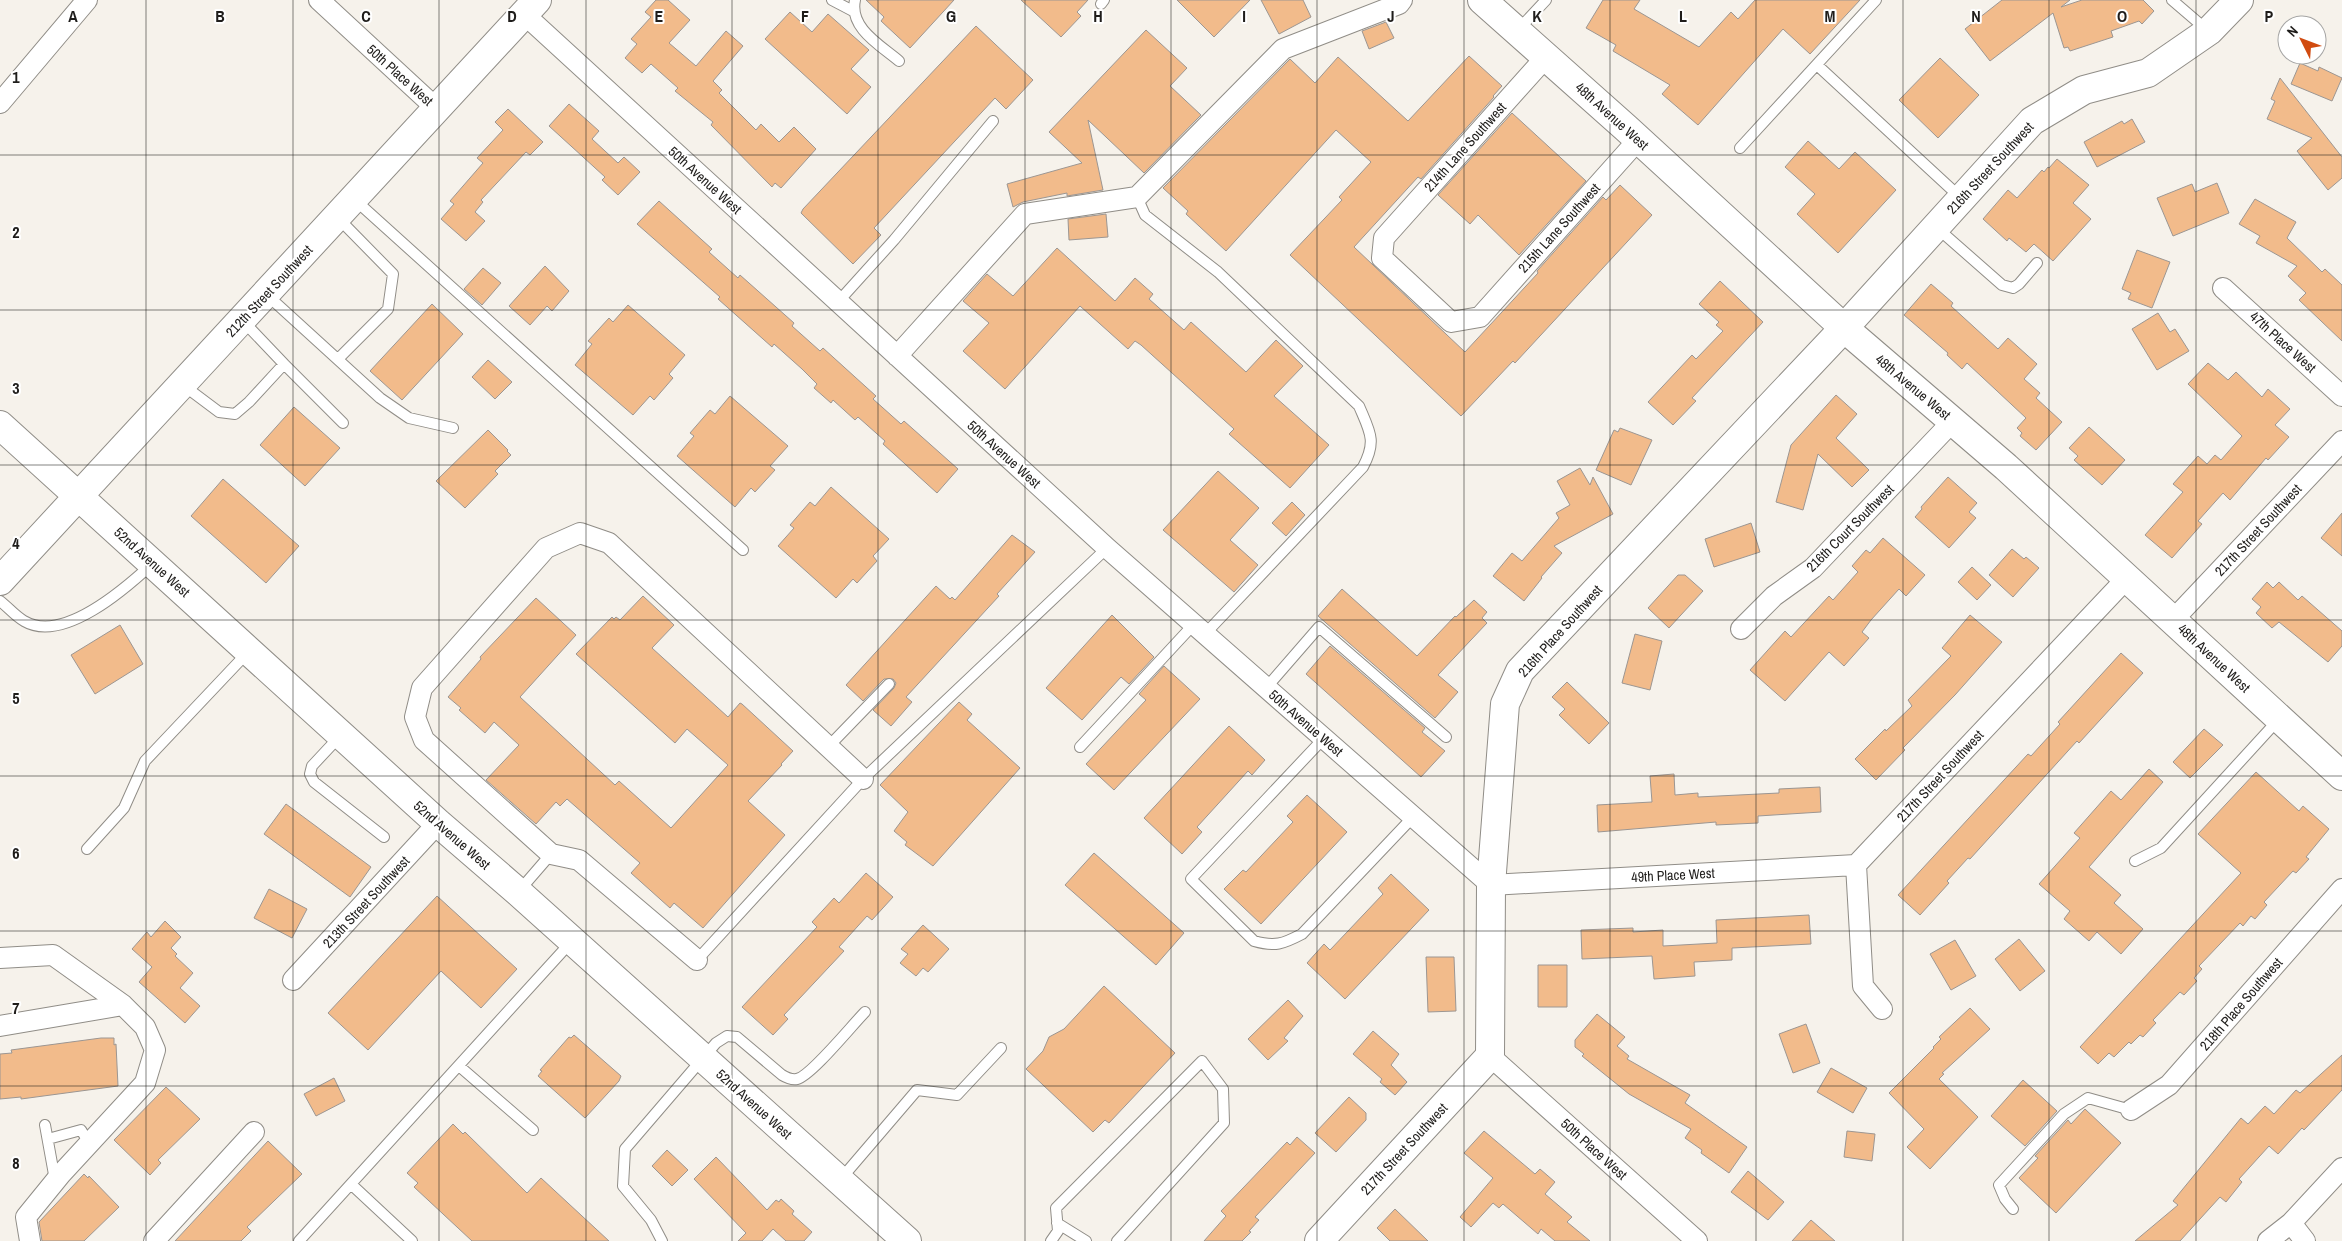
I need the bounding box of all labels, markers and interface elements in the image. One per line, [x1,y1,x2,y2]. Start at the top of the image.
text: A [68,5,78,27]
text: B [215,5,225,27]
text: C [361,5,371,27]
text: D [507,5,517,27]
text: E [655,5,664,27]
text: F [801,5,809,27]
text: G [946,5,956,27]
text: H [1093,5,1103,27]
text: I [1242,5,1246,27]
text: J [1387,5,1395,27]
text: K [1532,5,1542,27]
text: L [1679,5,1687,27]
text: M [1825,5,1836,27]
text: N [1971,5,1981,27]
text: O [2117,5,2127,27]
text: P [2265,5,2274,27]
north arrow [2277,15,2327,65]
text: N [2283,22,2302,40]
street label: 50th Place West [363,40,437,110]
text: 1 [12,66,20,88]
street label: 48th Avenue West [1571,78,1653,154]
street label: 214th Lane Southwest [1420,99,1510,195]
street label: 216th Street Southwest [1943,118,2037,218]
street label: 50th Avenue West [664,142,746,218]
street label: 215th Lane Southwest [1514,180,1604,276]
text: 2 [12,221,20,243]
street label: 212th Street Southwest [222,241,316,341]
street label: 47th Place West [2246,307,2320,377]
street label: 48th Avenue West [1872,350,1954,424]
text: 3 [12,377,20,399]
street label: 50th Avenue West [963,416,1045,492]
street label: 216th Court Southwest [1802,480,1898,576]
street label: 217th Street Southwest [2211,480,2305,580]
street label: 52nd Avenue West [110,523,194,601]
text: 4 [12,532,20,554]
street label: 216th Place Southwest [1514,581,1606,681]
street label: 48th Avenue West [2174,620,2254,696]
street label: 50th Avenue West [1265,686,1347,760]
text: 5 [12,687,20,709]
street label: 217th Street Southwest [1893,726,1987,826]
street label: 52nd Avenue West [410,797,494,873]
text: 6 [12,842,20,864]
street label: 213th Street Southwest [319,852,413,952]
street label: 49th Place West [1631,864,1715,886]
street label: 218th Place Southwest [2196,954,2286,1054]
text: 7 [12,997,20,1019]
street label: 52nd Avenue West [712,1065,796,1143]
street label: 217th Street Southwest [1357,1099,1451,1199]
street label: 50th Place West [1557,1114,1631,1184]
text: 8 [12,1152,20,1174]

